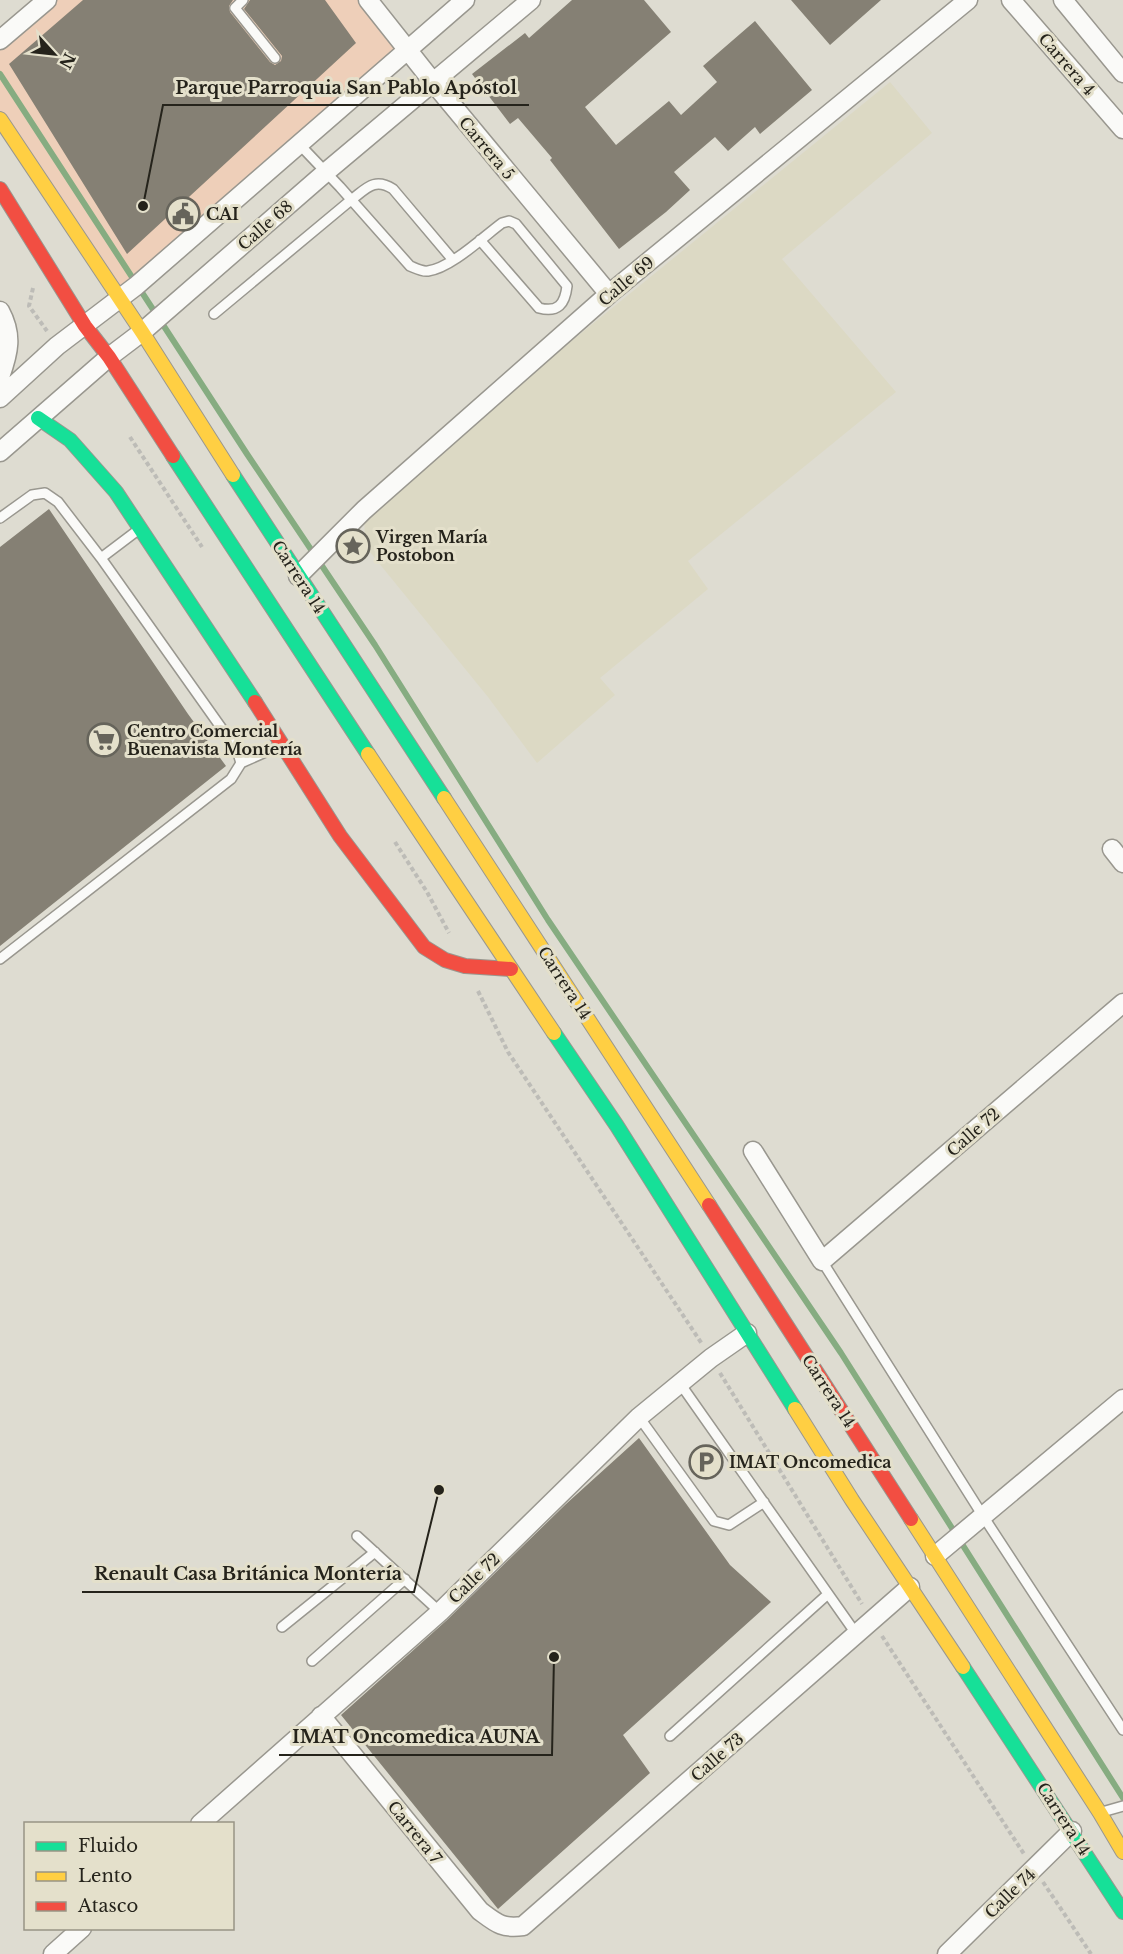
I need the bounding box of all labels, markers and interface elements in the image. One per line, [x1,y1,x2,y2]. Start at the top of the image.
north arrow [24,24,84,84]
street label: Carrera 4 [1034,29,1100,99]
text: N [55,50,80,72]
callout: Parque Parroquia San Pablo Apóstol [163,69,529,105]
text: Parque Parroquia San Pablo Apóstol [175,77,517,99]
street label: Carrera 5 [455,112,519,184]
public building icon: CAI [165,196,201,232]
street label: Calle 68 [234,196,296,254]
place label: CAI [206,204,239,224]
street label: Calle 69 [594,252,658,310]
place label: Virgen María Postobon [375,527,488,565]
place icon: Virgen María Postobon [335,528,371,564]
street label: Carrera 14 [268,537,330,617]
place label: Centro Comercial Buenavista Montería [127,721,302,759]
supermarket icon: Centro Comercial Buenavista Montería [86,722,122,758]
street label: Carrera 14 [534,943,596,1023]
street label: Calle 72 [942,1104,1004,1160]
street label: Carrera 14 [798,1351,860,1431]
parking icon: IMAT Oncomedica [688,1444,724,1480]
place label: IMAT Oncomedica [729,1452,891,1472]
street label: Calle 72 [444,1549,504,1607]
callout: Renault Casa Británica Montería [82,1556,414,1592]
text: Renault Casa Británica Montería [94,1563,403,1585]
callout: IMAT Oncomedica AUNA [279,1719,552,1755]
text: IMAT Oncomedica AUNA [292,1726,541,1748]
street label: Calle 73 [686,1729,748,1785]
street label: Carrera 14 [1033,1779,1095,1859]
street label: Carrera 7 [384,1797,447,1868]
legend [24,1822,234,1930]
text: Fluido [78,1835,138,1857]
street label: Calle 74 [980,1864,1040,1922]
text: Lento [78,1865,132,1887]
text: Atasco [77,1895,138,1917]

